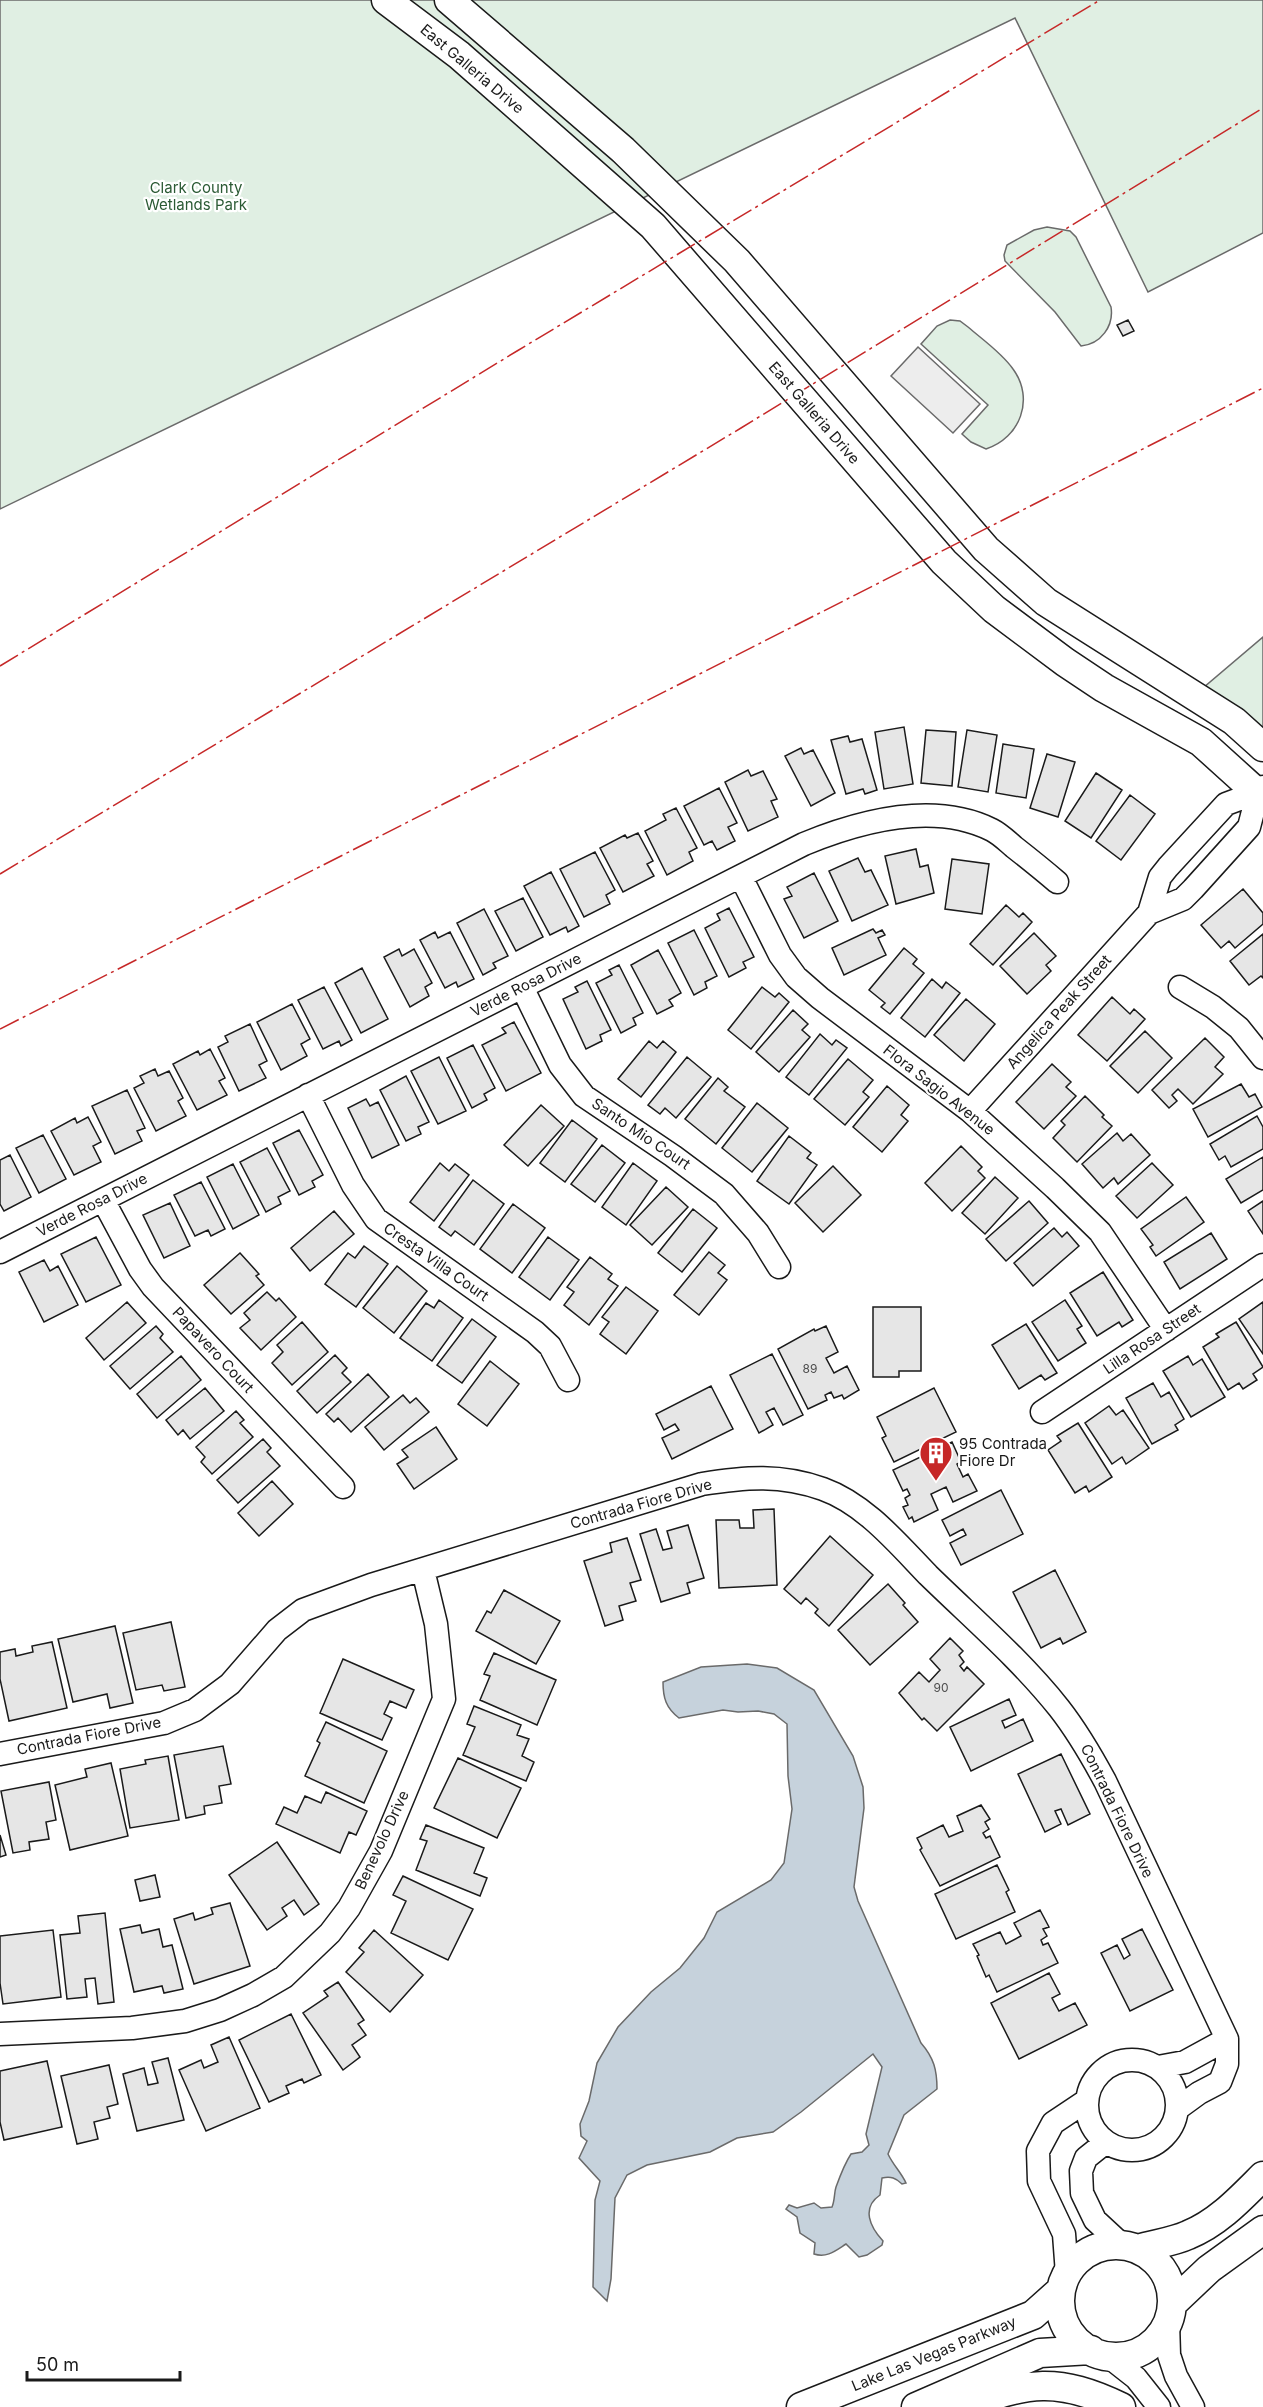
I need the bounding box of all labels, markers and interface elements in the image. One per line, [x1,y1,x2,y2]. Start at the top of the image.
street label: East Galleria Drive [417,20,528,118]
park label: Clark County Wetlands Park [145,178,248,214]
street label: East Galleria Drive [765,358,864,468]
street label: Verde Rosa Drive [467,948,584,1021]
street label: Angelica Peak Street [1002,950,1115,1073]
street label: Flora Sagio Avenue [880,1040,999,1139]
street label: Santo Mio Court [588,1094,694,1174]
street label: Verde Rosa Drive [33,1168,150,1241]
street label: Cresta Villa Court [380,1218,493,1305]
street label: Lilla Rosa Street [1099,1299,1204,1378]
street label: Papavero Court [169,1303,258,1397]
house number: 89 [803,1361,817,1376]
place label: 95 Contrada Fiore Dr [959,1434,1047,1470]
building icon: 95 Contrada Fiore Dr [918,1435,954,1482]
street label: Contrada Fiore Drive [568,1474,714,1533]
house number: 90 [933,1680,949,1695]
street label: Contrada Fiore Drive [15,1712,163,1759]
street label: Contrada Fiore Drive [1077,1741,1158,1881]
street label: Benevolo Drive [350,1787,413,1892]
street label: Lake Las Vegas Parkway [849,2312,1019,2395]
scale bar [27,2344,180,2382]
text: 50 m [36,2354,79,2375]

